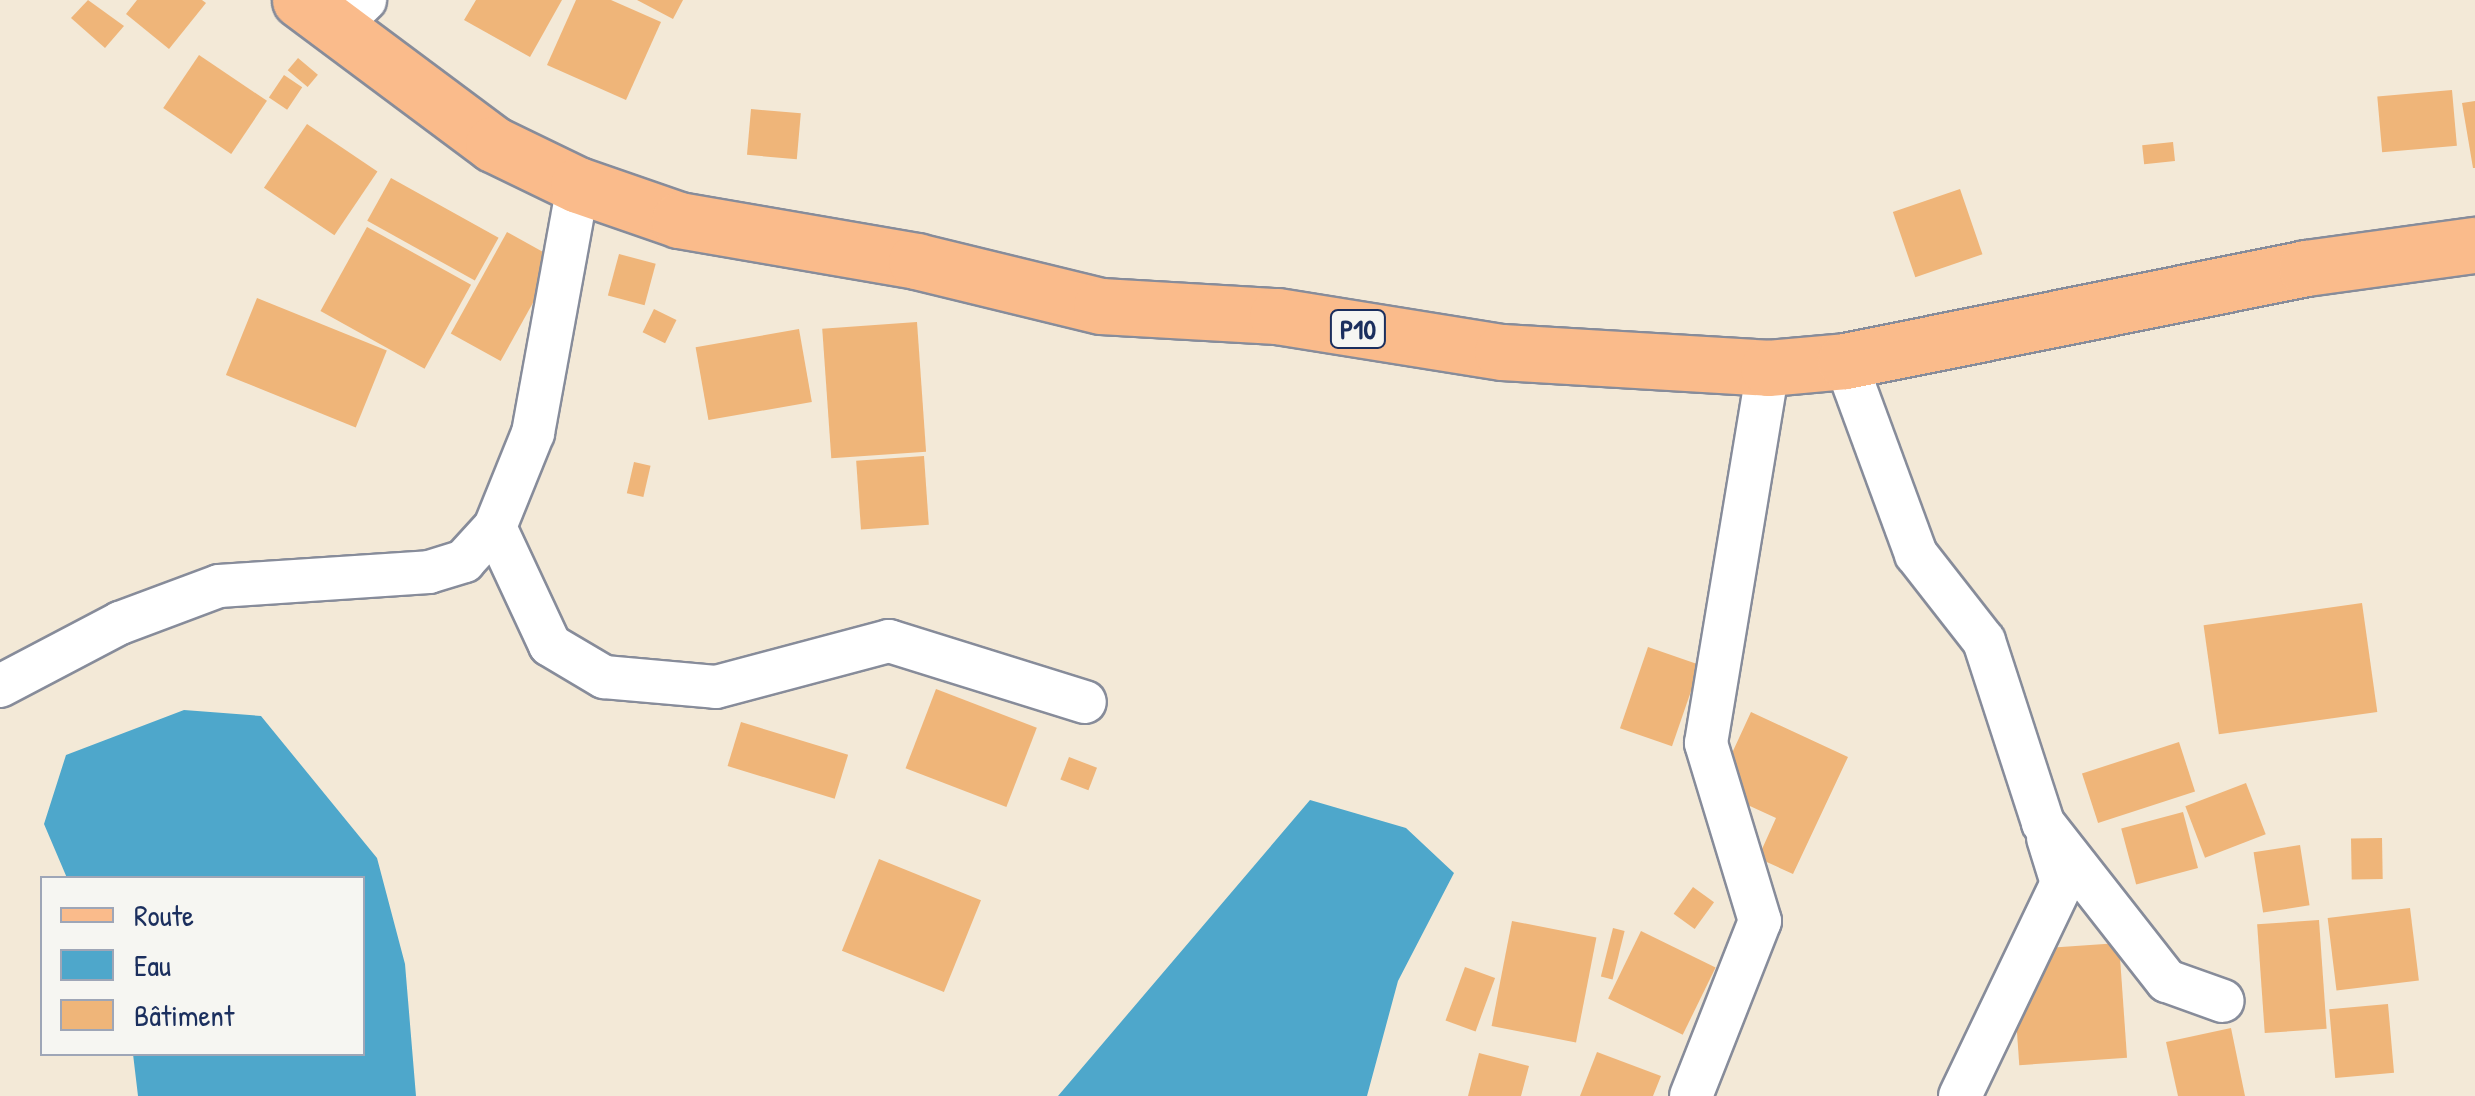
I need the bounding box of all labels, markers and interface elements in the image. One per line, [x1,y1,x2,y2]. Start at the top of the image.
road number: P10 [1328,306,1388,352]
legend [40,876,365,1056]
text: Route [134,895,194,935]
text: Eau [134,945,171,985]
text: Bâtiment [134,995,234,1035]

